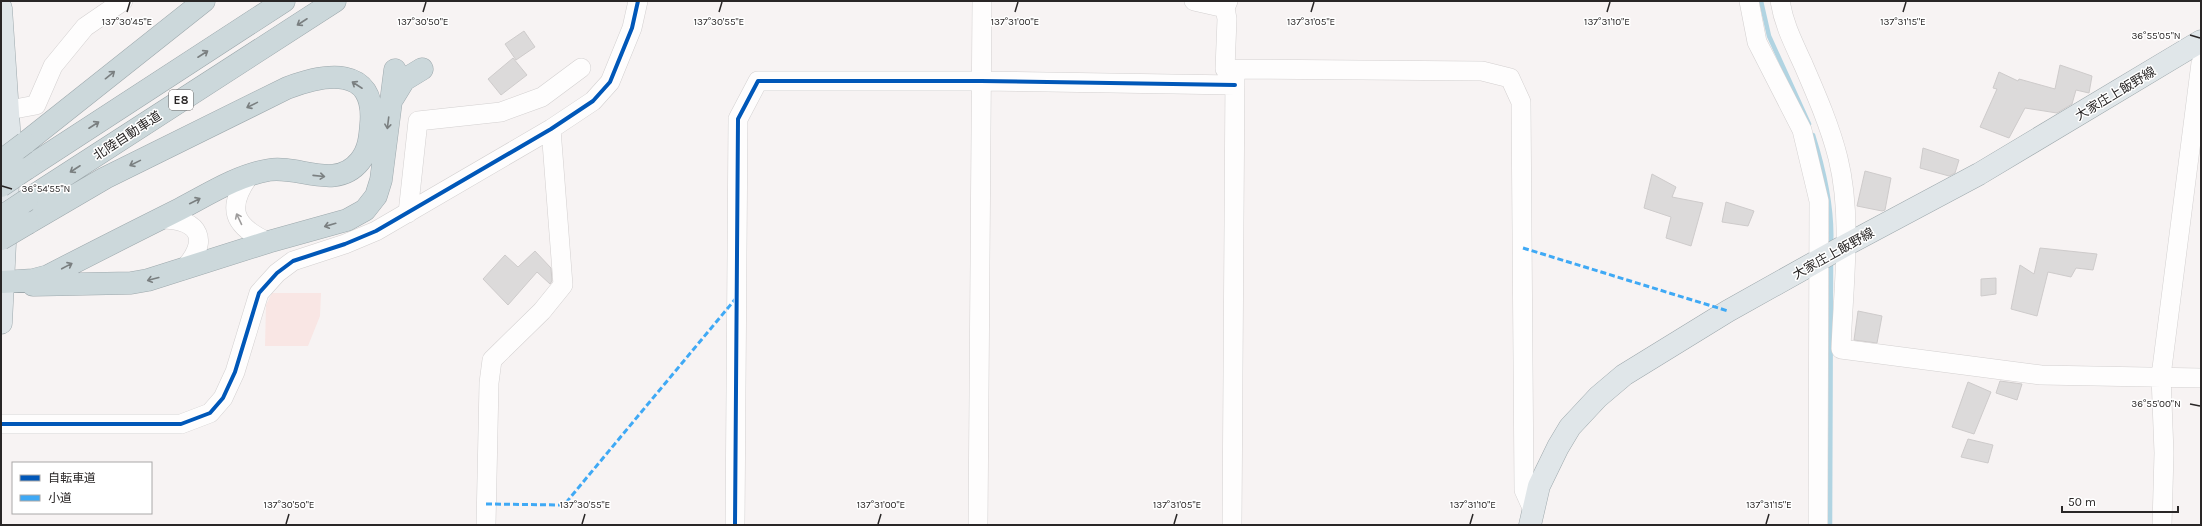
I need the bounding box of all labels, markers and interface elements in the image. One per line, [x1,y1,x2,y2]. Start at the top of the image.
text: 137°30'45"E [102,16,152,28]
text: 137°30'50"E [398,16,448,28]
text: 137°30'55"E [694,16,744,28]
text: 137°31'00"E [991,16,1039,28]
text: 137°31'05"E [1287,16,1335,28]
text: 137°31'10"E [1584,16,1630,28]
text: 137°31'15"E [1880,16,1926,28]
one-way arrow [297,18,308,26]
text: 36°55'05"N [2131,30,2181,42]
one-way arrow [197,50,208,58]
street label: 大家庄上飯野線 [2072,64,2158,123]
one-way arrow [105,71,116,80]
one-way arrow [351,80,363,88]
road number: E8 [169,90,193,110]
one-way arrow [246,102,258,110]
street label: 北陸自動車道 [90,108,164,163]
one-way arrow [385,116,392,129]
one-way arrow [88,121,99,129]
one-way arrow [130,160,142,167]
one-way arrow [69,165,81,173]
one-way arrow [312,172,325,179]
text: 36°54'55"N [22,183,70,195]
one-way arrow [189,197,201,204]
one-way arrow [234,213,242,225]
one-way arrow [324,222,337,229]
street label: 大家庄上飯野線 [1790,225,1877,282]
one-way arrow [61,262,73,269]
one-way arrow [146,276,159,283]
text: 36°55'00"N [2131,398,2181,410]
legend [12,462,152,514]
text: 自転車道 [48,471,96,485]
scale bar [2062,488,2178,514]
text: 小道 [48,491,72,505]
text: 50 m [2068,495,2096,509]
text: 137°30'50"E [264,499,314,511]
text: 137°30'55"E [560,499,610,511]
text: 137°31'00"E [857,499,905,511]
text: 137°31'05"E [1153,499,1201,511]
text: 137°31'10"E [1450,499,1496,511]
text: 137°31'15"E [1746,499,1792,511]

